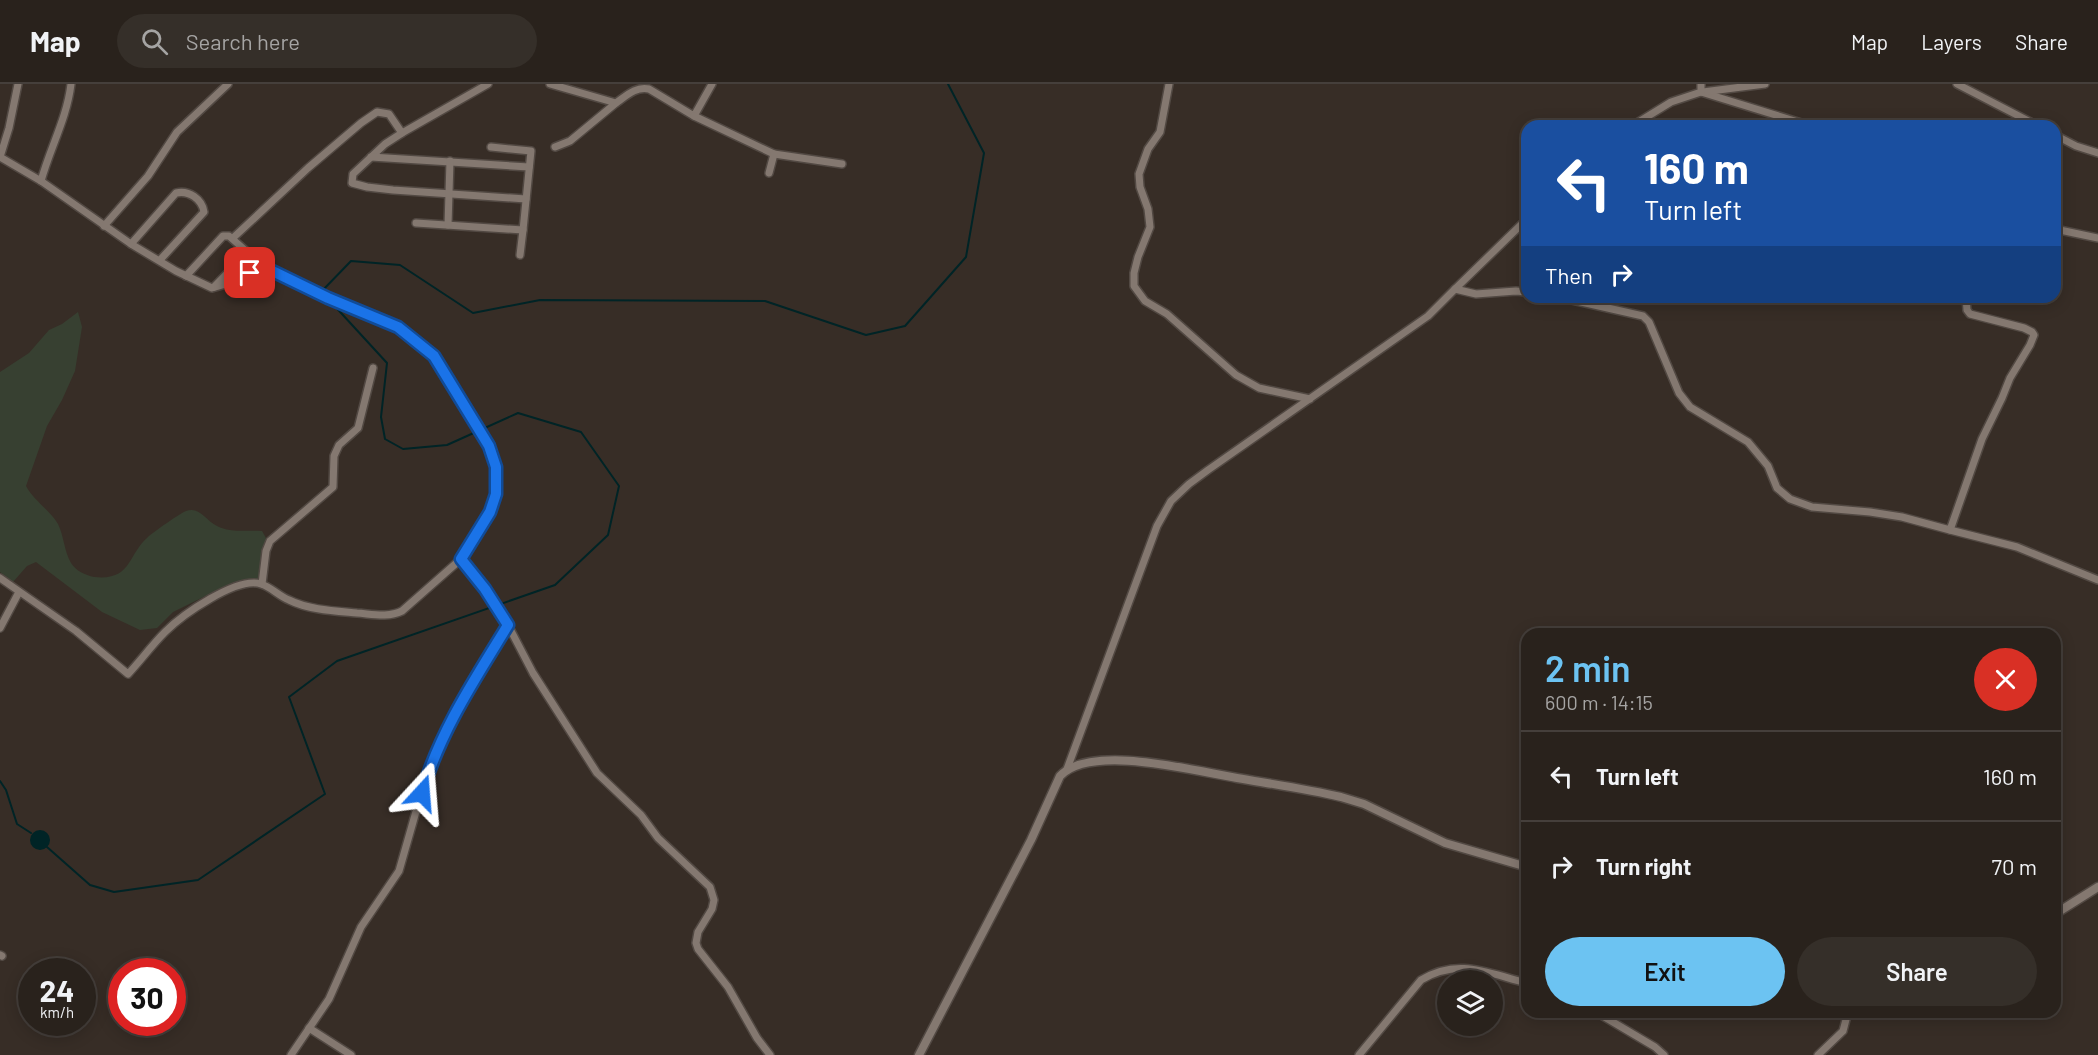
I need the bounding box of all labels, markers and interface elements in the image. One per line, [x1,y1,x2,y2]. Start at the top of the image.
search box [117,14,537,68]
text: Map [30,24,81,58]
icon: search [138,25,171,58]
text: Search here [186,28,300,54]
text: Map [1851,29,1888,54]
text: Layers [1921,29,1982,54]
text: Share [2015,29,2068,54]
text: 160 m [1644,142,1749,192]
icon: left [1545,144,1623,222]
text: Turn left [1644,193,1742,225]
pin [224,247,275,298]
icon: arrive [233,256,266,289]
icon: right [1605,258,1638,291]
text: Then [1545,262,1593,288]
text: 2 min [1545,646,1631,689]
button: close [1974,648,2037,711]
text: 600 m · 14:15 [1545,690,1653,714]
icon: left [1545,760,1578,793]
position arrow [390,761,454,825]
text: Turn left [1596,763,1679,789]
text: 160 m [1983,763,2037,789]
icon: right [1545,850,1578,883]
text: Turn right [1596,853,1691,879]
text: 70 m [1992,853,2037,879]
button: Exit [1545,937,1785,1006]
button: Share [1797,937,2037,1006]
speed limit sign: 30 [108,958,186,1036]
map controls [1437,970,1503,1036]
button: layers [1437,970,1503,1036]
text: 24 [40,972,74,1008]
text: km/h [40,1003,74,1021]

